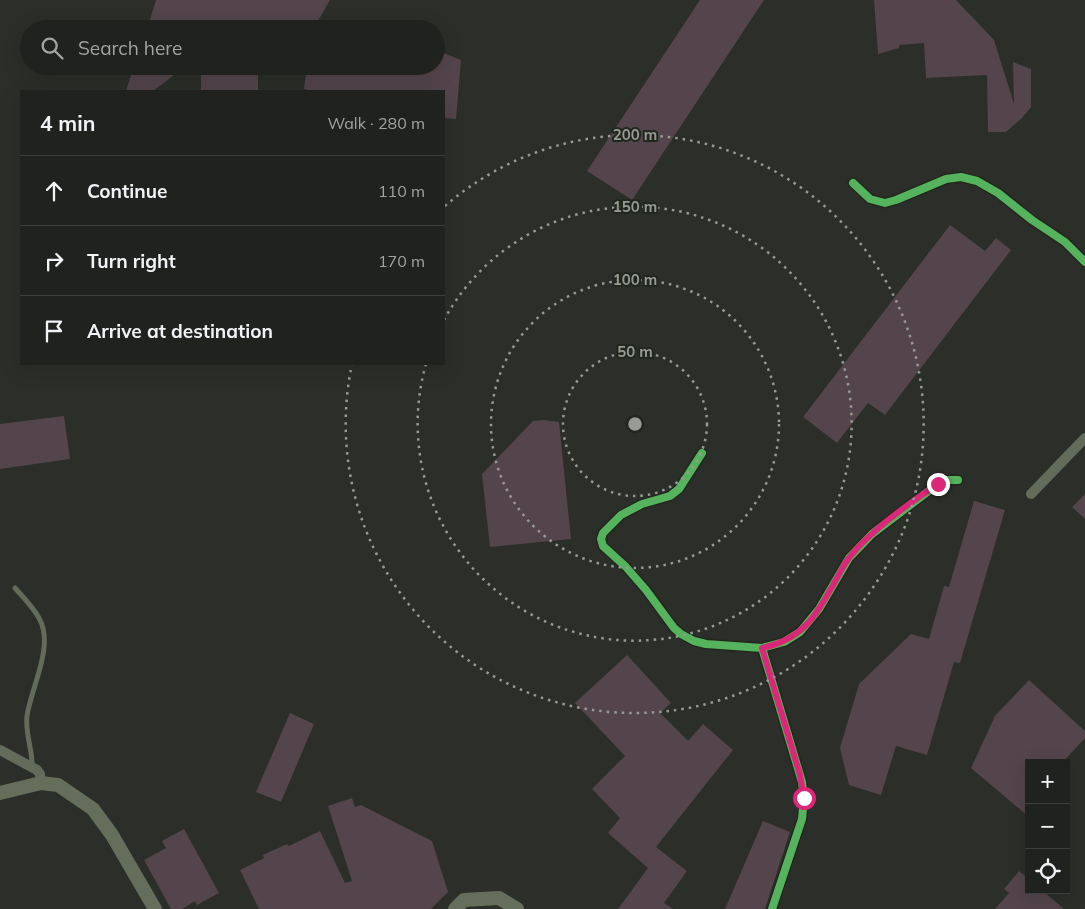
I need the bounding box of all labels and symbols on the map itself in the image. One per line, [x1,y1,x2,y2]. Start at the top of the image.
text: 200 m [613,125,657,144]
text: 150 m [613,197,657,216]
text: 100 m [613,270,657,289]
text: 50 m [617,342,653,361]
centre of rings [626,415,644,433]
route end [927,473,950,496]
route start [793,787,816,810]

